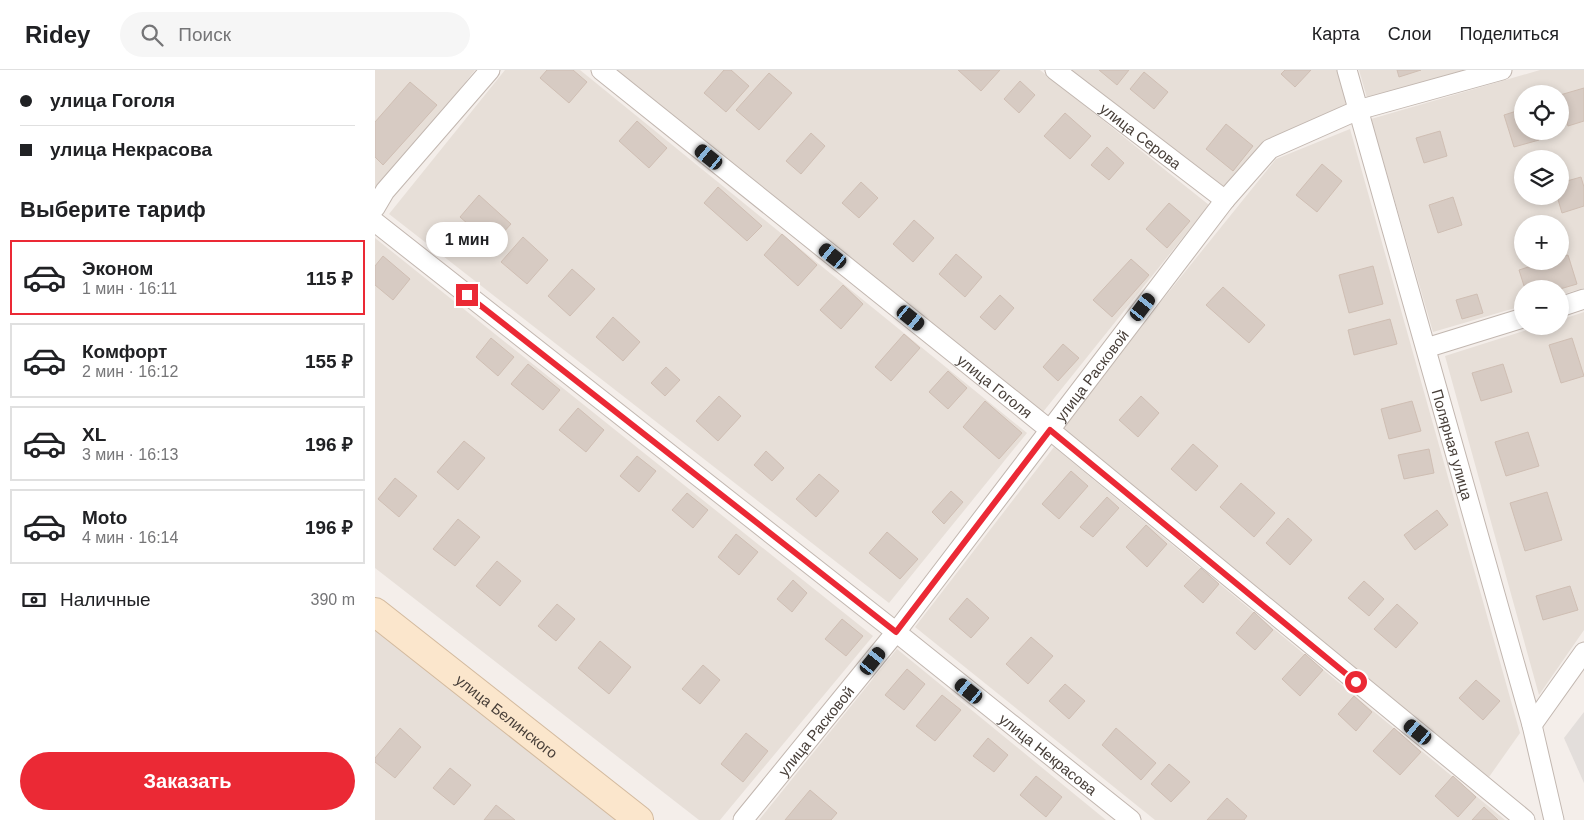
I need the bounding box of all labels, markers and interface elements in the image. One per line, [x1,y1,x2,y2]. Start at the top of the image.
search box [120,12,470,57]
text: Ridey [25,21,90,48]
icon: search [138,21,166,49]
text: Поиск [178,24,231,45]
text: Карта [1312,24,1360,44]
text: Слои [1388,24,1432,44]
text: Поделиться [1460,24,1559,44]
map controls [1514,85,1569,335]
button: locate [1514,85,1569,140]
text: улица Гоголя [50,90,175,111]
street label: улица Серова [1097,99,1185,172]
text: улица Некрасова [50,139,212,160]
car [692,142,725,172]
button: layers [1514,150,1569,205]
text: Выберите тариф [20,197,206,222]
button: + [1514,215,1569,270]
callout: 1 мин [426,222,508,258]
text: 1 мин [445,231,489,248]
car [816,241,849,271]
icon: car [22,255,67,300]
text: Эконом [82,258,153,279]
text: 115 ₽ [306,268,353,289]
text: 1 мин · 16:11 [82,280,177,297]
button: − [1514,280,1569,335]
route end [456,284,478,306]
car [1127,291,1158,323]
car [894,303,927,333]
street label: улица Расковой [1051,326,1132,424]
icon: car [22,338,67,383]
text: Комфорт [82,341,167,362]
text: 155 ₽ [305,351,353,372]
street label: улица Гоголя [954,351,1036,421]
text: 2 мин · 16:12 [82,363,178,380]
street label: Полярная улица [1429,387,1477,502]
icon: car [22,421,67,466]
text: XL [82,424,106,445]
text: 196 ₽ [305,434,353,455]
text: 3 мин · 16:13 [82,446,178,463]
icon: car [22,504,67,549]
text: Moto [82,507,127,528]
text: 196 ₽ [305,517,353,538]
text: 4 мин · 16:14 [82,529,178,546]
icon: cash [20,586,48,614]
text: Наличные [60,589,151,610]
text: 390 m [311,591,355,608]
car [857,645,888,677]
street label: улица Белинского [453,671,561,761]
route start [1345,671,1367,693]
car [952,676,985,706]
street label: улица Расковой [774,683,857,779]
street label: улица Некрасова [996,710,1101,798]
car [1401,717,1434,747]
button: Заказать [20,752,355,810]

